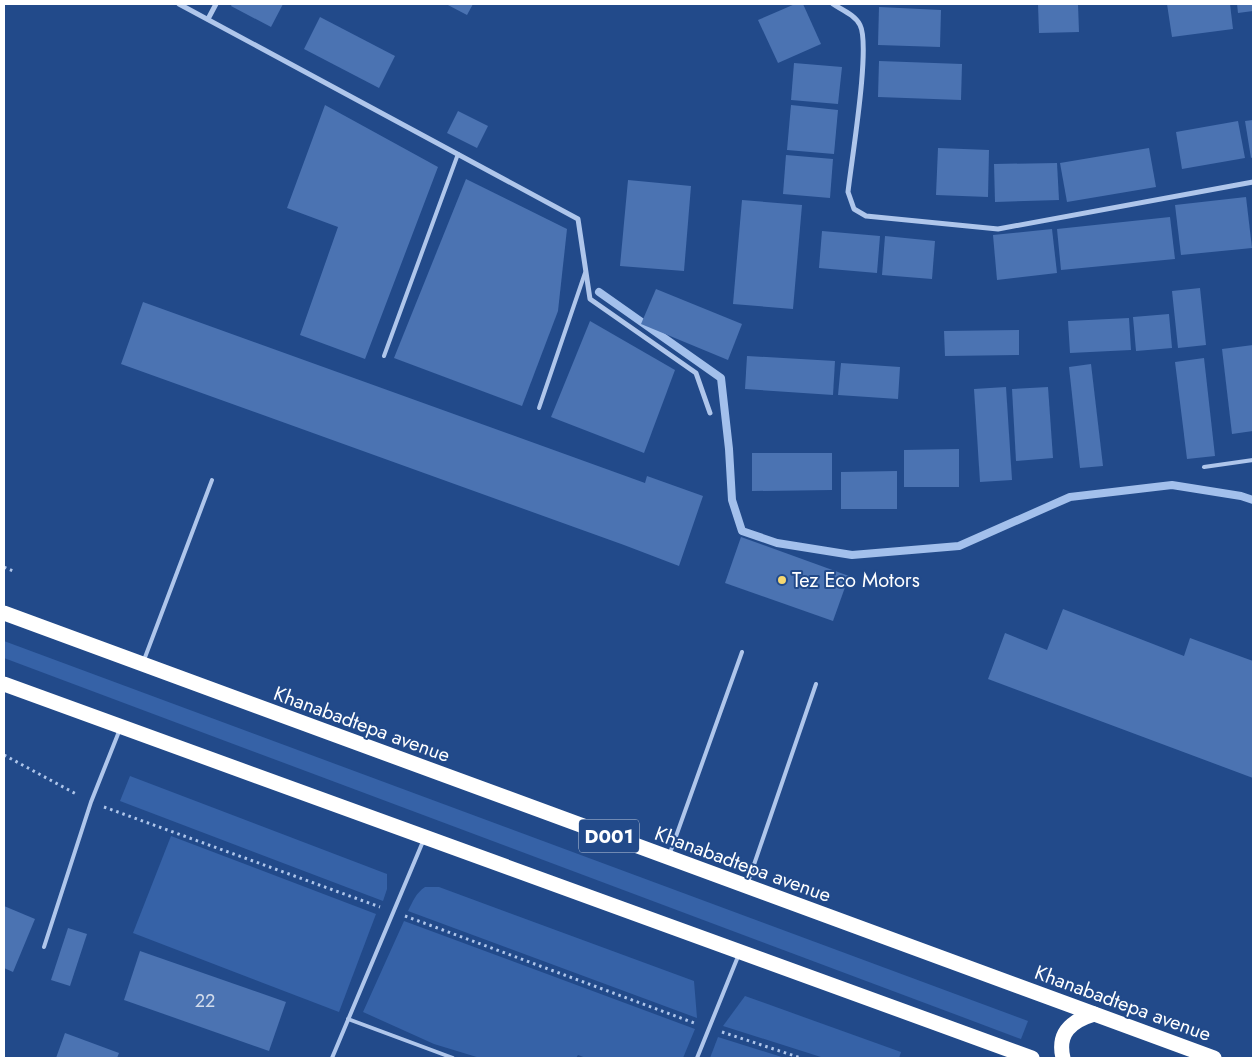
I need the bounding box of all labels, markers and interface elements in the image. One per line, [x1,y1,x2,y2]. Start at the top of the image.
place label: Tez Eco Motors [792,566,920,595]
marker: Tez Eco Motors [776,574,788,586]
street label: Khanabadtepa avenue [270,679,454,770]
road number: D001 [579,819,639,852]
street label: Khanabadtepa avenue [651,819,835,910]
street label: Khanabadtepa avenue [1031,958,1215,1049]
house number: 22 [195,988,215,1014]

